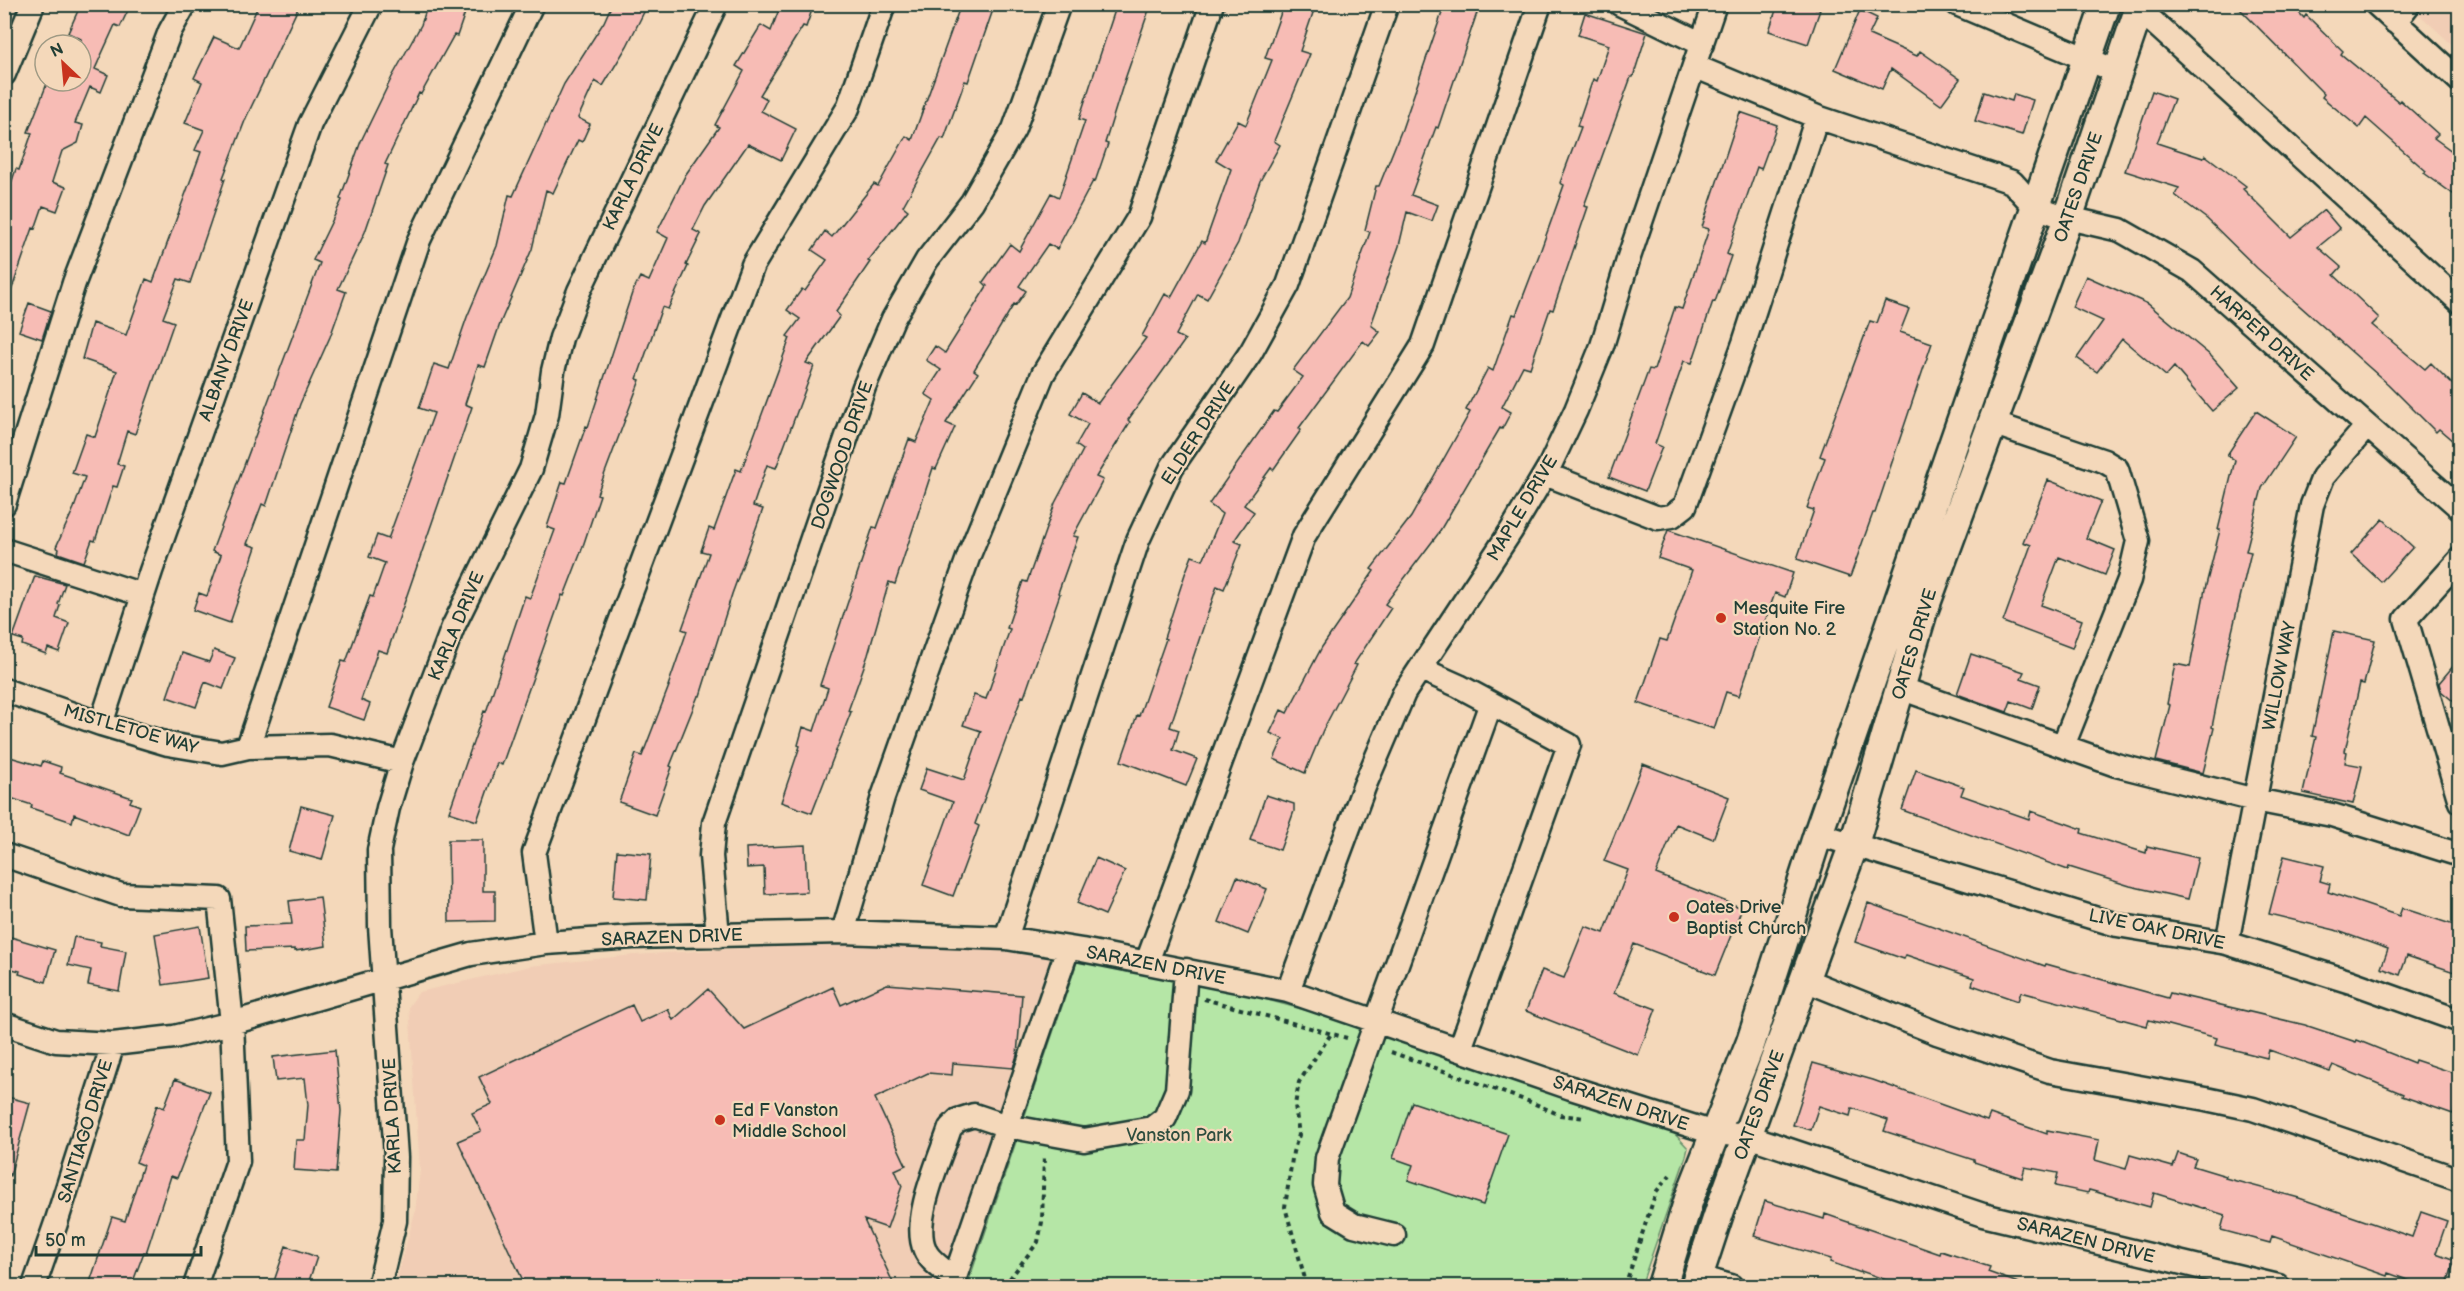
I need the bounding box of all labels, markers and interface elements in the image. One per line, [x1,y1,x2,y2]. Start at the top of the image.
north arrow [33,33,93,93]
text: N [48,40,67,62]
street label: KARLA DRIVE [599,120,668,234]
street label: OATES DRIVE [2050,129,2107,245]
street label: HARPER DRIVE [2205,281,2318,386]
street label: ALBANY DRIVE [195,296,258,424]
street label: ELDER DRIVE [1157,377,1240,489]
street label: DOGWOOD DRIVE [807,378,878,532]
street label: MAPLE DRIVE [1483,452,1562,565]
street label: KARLA DRIVE [424,569,489,684]
street label: OATES DRIVE [1888,586,1941,702]
place label: Mesquite Fire Station No. 2 [1733,598,1845,640]
marker: Mesquite Fire Station No. 2 [1714,611,1728,625]
street label: WILLOW WAY [2259,619,2300,732]
street label: MISTLETOE WAY [61,700,201,759]
place label: Oates Drive Baptist Church [1686,897,1806,939]
street label: LIVE OAK DRIVE [2087,905,2227,954]
marker: Oates Drive Baptist Church [1667,910,1681,924]
street label: SARAZEN DRIVE [601,925,743,950]
street label: SARAZEN DRIVE [1084,942,1227,989]
street label: OATES DRIVE [1730,1047,1789,1163]
street label: SANTIAGO DRIVE [54,1057,117,1205]
street label: KARLA DRIVE [379,1057,406,1174]
street label: SARAZEN DRIVE [1550,1072,1691,1135]
place label: Ed F Vanston Middle School [732,1100,846,1142]
marker: Ed F Vanston Middle School [713,1113,727,1127]
park label: Vanston Park [1126,1125,1232,1146]
street label: SARAZEN DRIVE [2015,1213,2157,1268]
scale bar [36,1219,201,1257]
text: 50 m [45,1230,86,1251]

